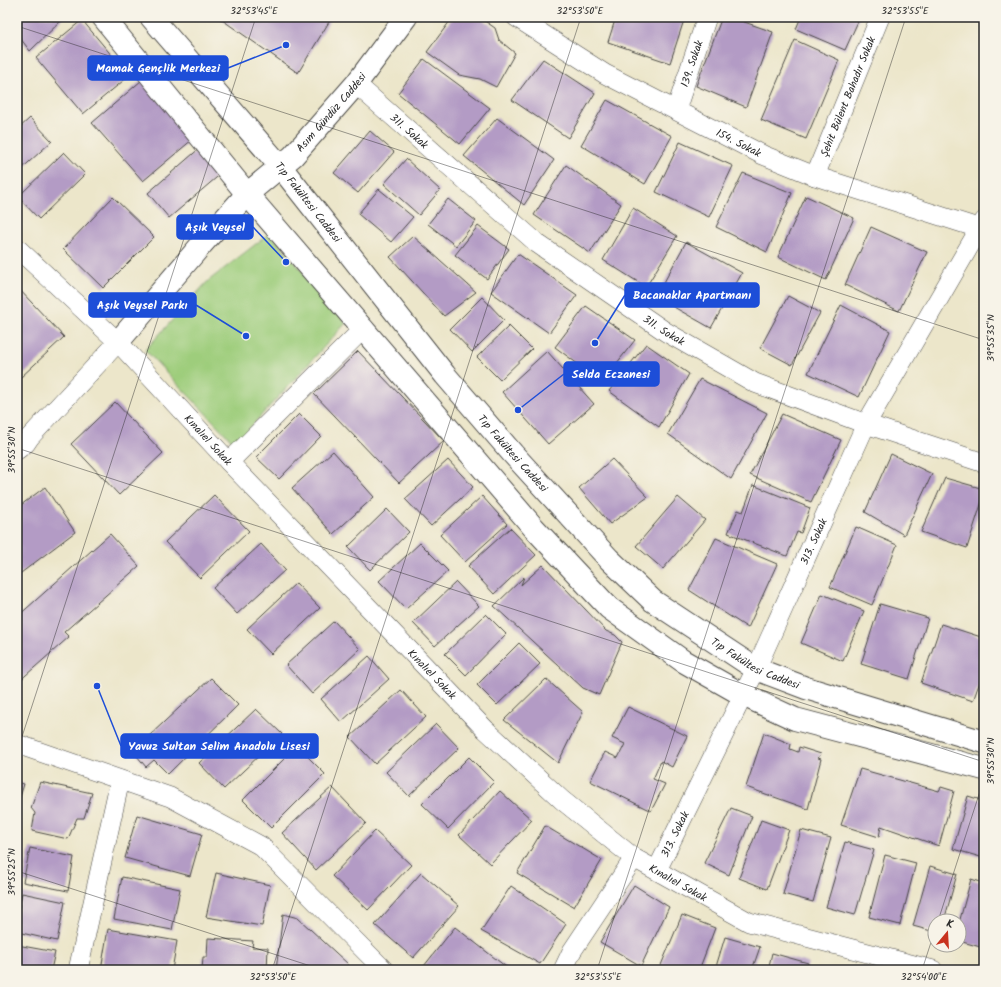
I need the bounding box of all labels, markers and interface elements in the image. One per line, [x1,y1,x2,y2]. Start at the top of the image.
text: 32°53'45"E [230,3,279,19]
text: 32°53'50"E [557,3,605,19]
text: 32°53'55"E [881,3,930,19]
street label: Şehit Bülent Bahadır Sokak [816,33,881,160]
street label: 139. Sokak [676,37,709,90]
callout: Mamak Gençlik Merkezi [88,56,228,80]
text: Mamak Gençlik Merkezi [96,59,221,78]
street label: Asım Gündüz Caddesi [292,69,372,157]
street label: 311. Sokak [385,109,433,154]
street label: 154. Sokak [712,124,765,163]
street label: Tıp Fakültesi Caddesi [270,158,345,247]
callout: Aşık Veysel [177,215,253,239]
text: Aşık Veysel [185,218,246,237]
callout: Bacanaklar Apartmanı [625,283,759,307]
text: Bacanaklar Apartmanı [633,286,751,305]
callout: Aşık Veysel Parkı [89,293,196,317]
text: Aşık Veysel Parkı [97,296,187,315]
street label: 311. Sokak [639,311,689,351]
text: 39°55'35"N [983,314,999,362]
callout: Selda Eczanesi [564,362,659,386]
text: Selda Eczanesi [572,365,651,384]
street label: Kınalıel Sokak [179,411,237,471]
street label: Tıp Fakültesi Caddesi [473,411,552,497]
text: 39°55'30"N [4,426,20,473]
street label: 313. Sokak [796,515,833,568]
street label: Tıp Fakültesi Caddesi [707,633,802,695]
street label: Kınalıel Sokak [403,645,461,705]
callout: Yavuz Sultan Selim Anadolu Lisesi [121,734,318,758]
text: Yavuz Sultan Selim Anadolu Lisesi [128,737,311,756]
text: 39°55'30"N [983,737,999,784]
street label: 313. Sokak [657,808,695,861]
text: 39°55'25"N [4,848,20,896]
street label: Kınalıel Sokak [645,860,711,907]
north arrow [927,913,967,953]
text: K [944,915,956,934]
text: 32°53'50"E [250,969,298,985]
text: 32°53'55"E [574,969,623,985]
text: 32°54'00"E [901,969,948,985]

